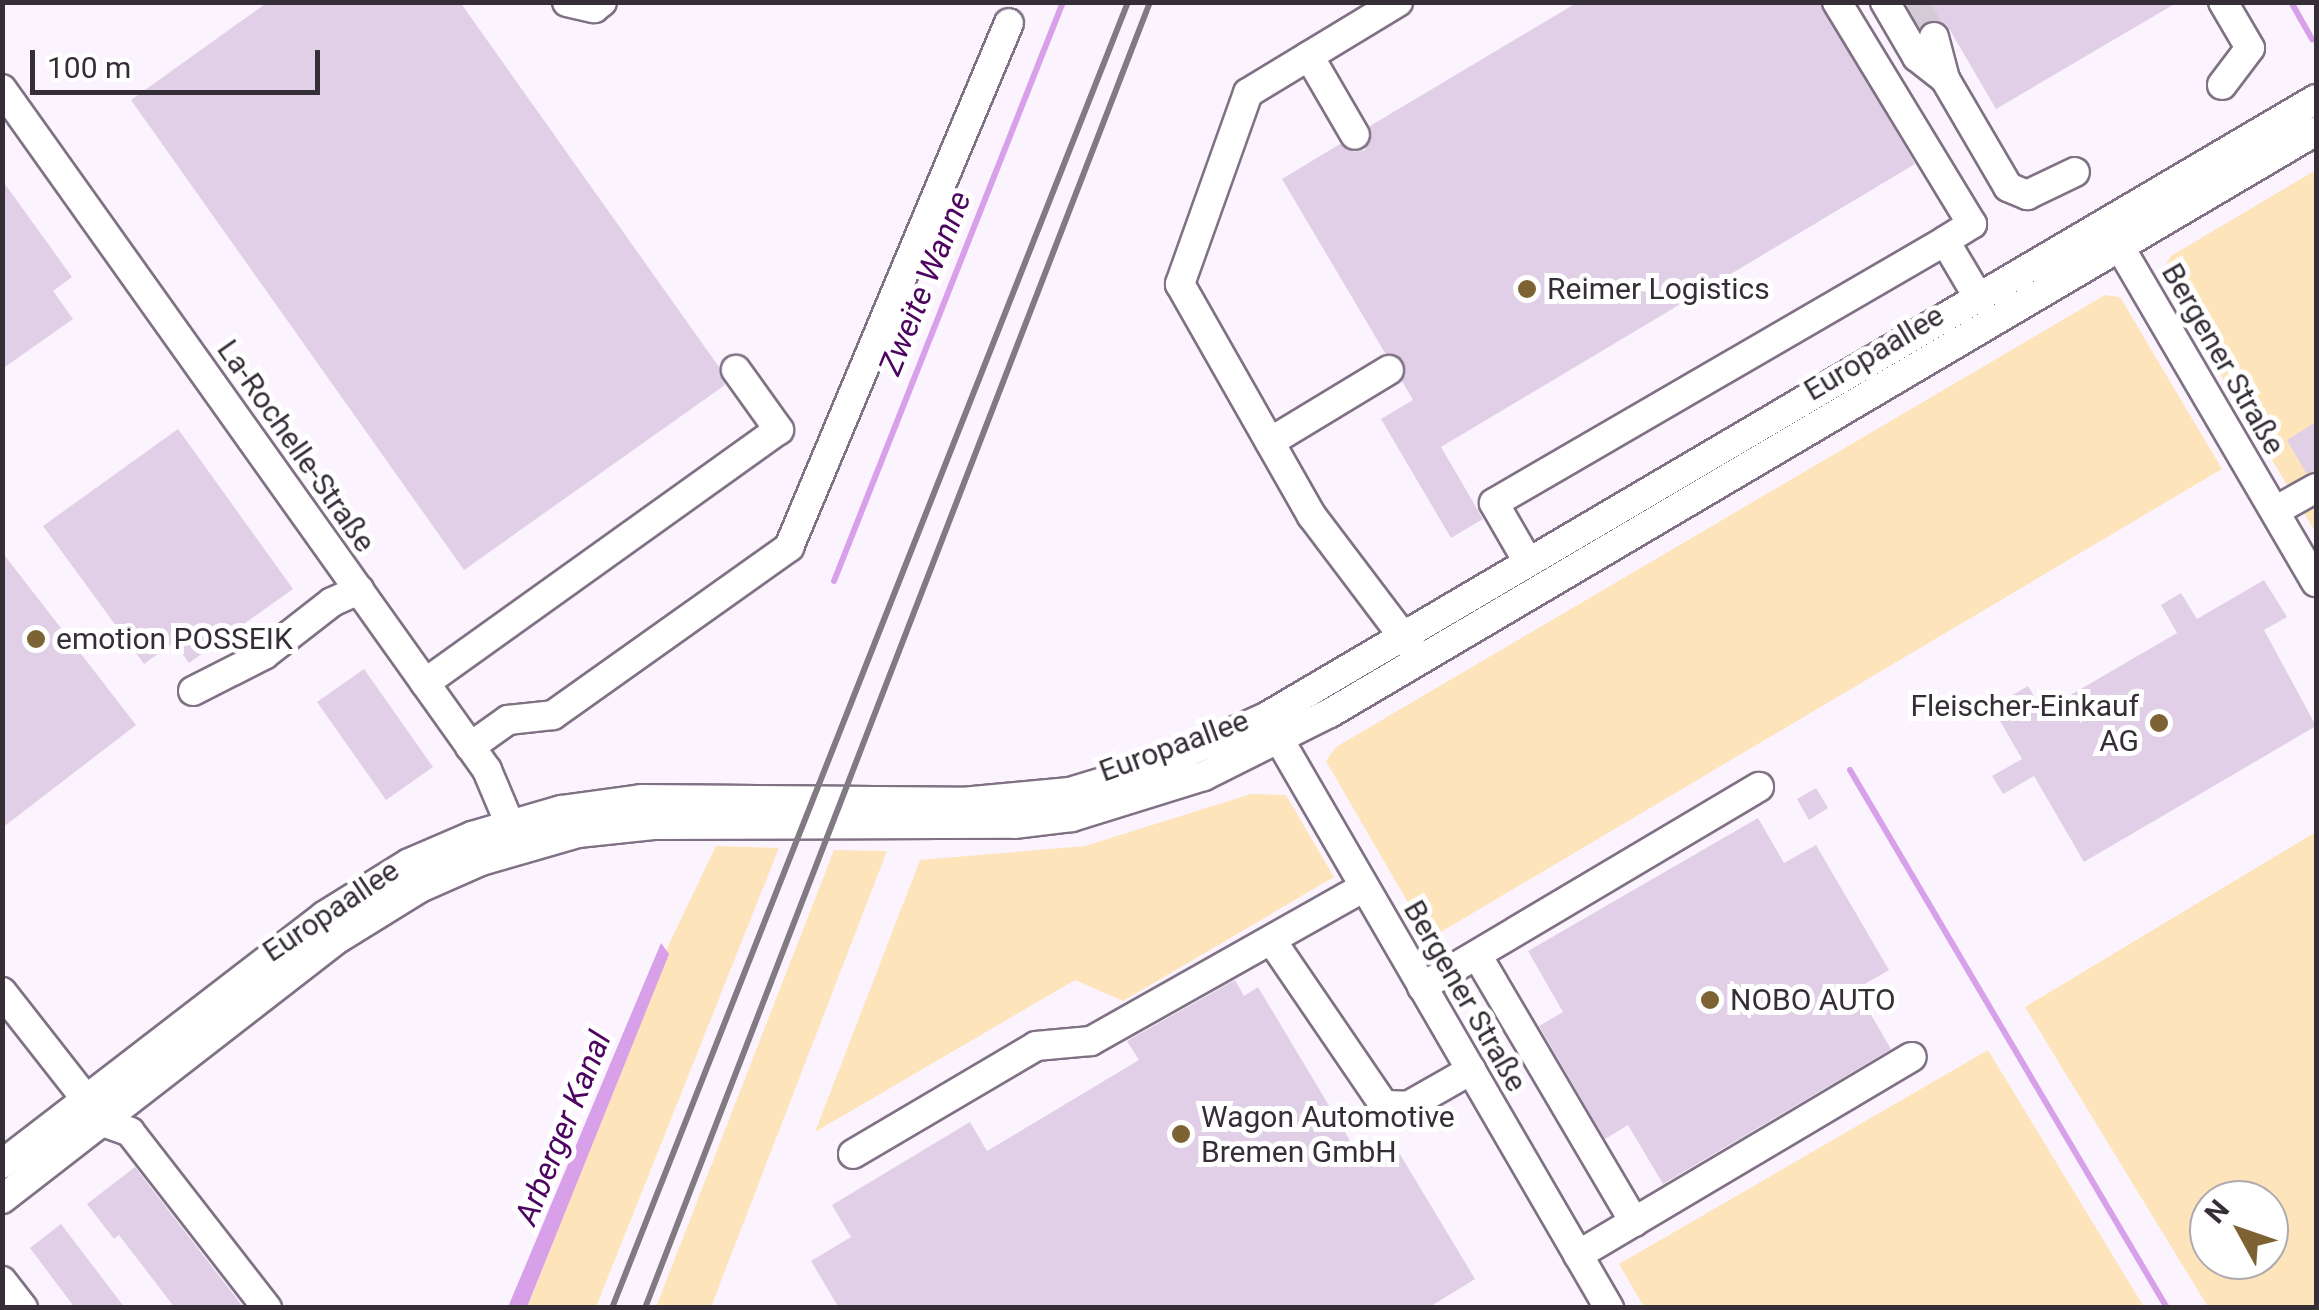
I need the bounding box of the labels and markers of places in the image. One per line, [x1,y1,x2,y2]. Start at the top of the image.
place label: Reimer Logistics [1547,271,1770,307]
marker: Reimer Logistics [1516,278,1538,300]
place label: emotion POSSEIK [56,621,293,657]
marker: emotion POSSEIK [25,628,47,650]
place label: Fleischer-Einkauf AG [1910,688,2139,758]
marker: Fleischer-Einkauf AG [2148,712,2170,734]
place label: NOBO AUTO [1730,982,1896,1018]
marker: NOBO AUTO [1699,989,1721,1011]
place label: Wagon Automotive Bremen GmbH [1201,1099,1455,1170]
marker: Wagon Automotive Bremen GmbH [1170,1123,1192,1145]

